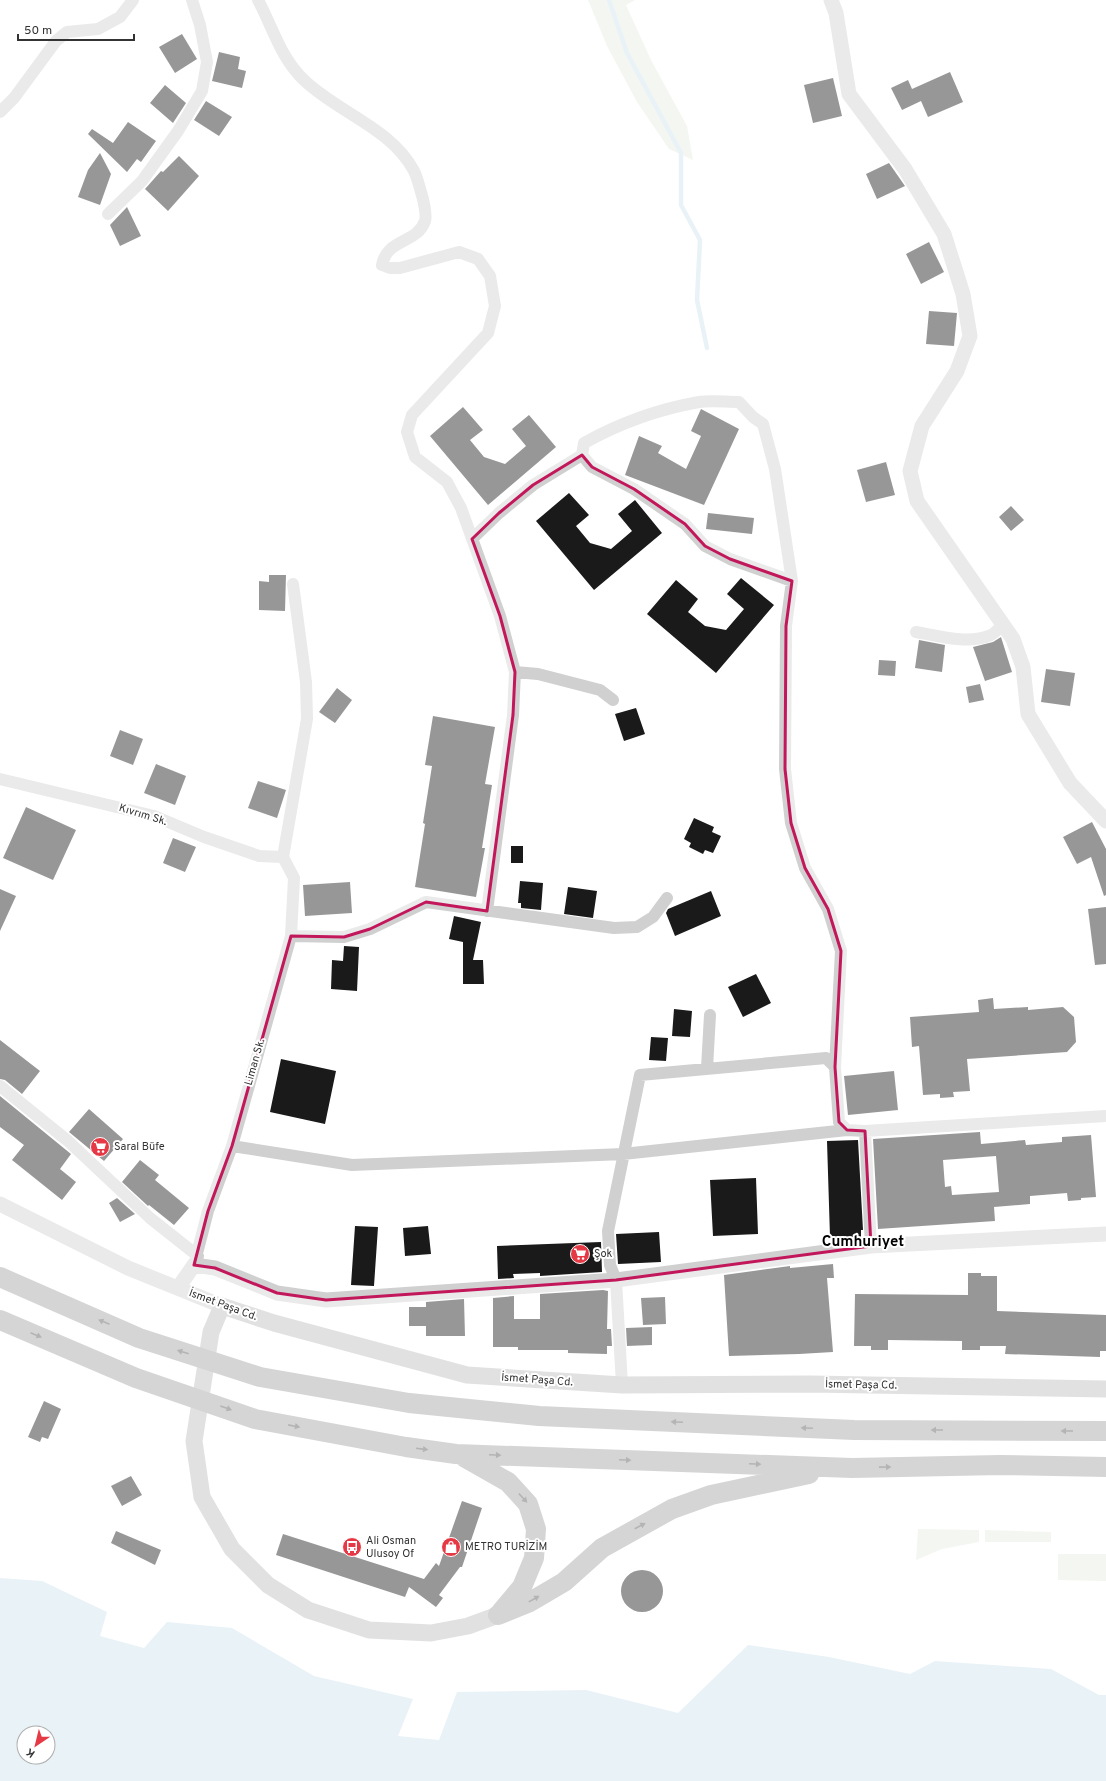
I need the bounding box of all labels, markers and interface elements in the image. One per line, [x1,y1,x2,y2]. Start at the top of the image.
scale bar [18,16,134,42]
text: 50 m [24,23,52,39]
street label: Kıvrım Sk. [117,801,169,829]
street label: Liman Sk. [242,1037,268,1087]
supermarket icon: Saral Büfe [89,1136,111,1158]
place label: Saral Büfe [114,1140,165,1154]
district label: Cumhuriyet [822,1233,904,1252]
supermarket icon: Şok [569,1243,591,1265]
place label: Şok [594,1247,613,1261]
street label: İsmet Paşa Cd. [187,1285,259,1324]
one-way arrow [98,1319,109,1325]
one-way arrow [30,1332,41,1338]
one-way arrow [177,1349,189,1355]
street label: İsmet Paşa Cd. [501,1370,573,1389]
street label: İsmet Paşa Cd. [825,1376,897,1393]
one-way arrow [220,1406,232,1412]
one-way arrow [670,1419,683,1425]
one-way arrow [288,1424,300,1430]
one-way arrow [800,1425,813,1431]
one-way arrow [930,1427,943,1433]
one-way arrow [1060,1428,1073,1434]
one-way arrow [416,1446,428,1452]
one-way arrow [489,1452,501,1459]
one-way arrow [619,1457,632,1463]
one-way arrow [749,1461,761,1468]
one-way arrow [879,1464,892,1470]
one-way arrow [518,1493,528,1503]
one-way arrow [635,1523,646,1529]
place label: Ali Osman Ulusoy Of [366,1534,416,1561]
bus stop icon: Ali Osman Ulusoy Of [341,1536,363,1558]
shop icon: METRO TURİZİM [440,1536,462,1558]
place label: METRO TURİZİM [465,1539,547,1554]
one-way arrow [528,1596,540,1603]
north arrow [16,1725,56,1765]
text: K [23,1744,38,1760]

